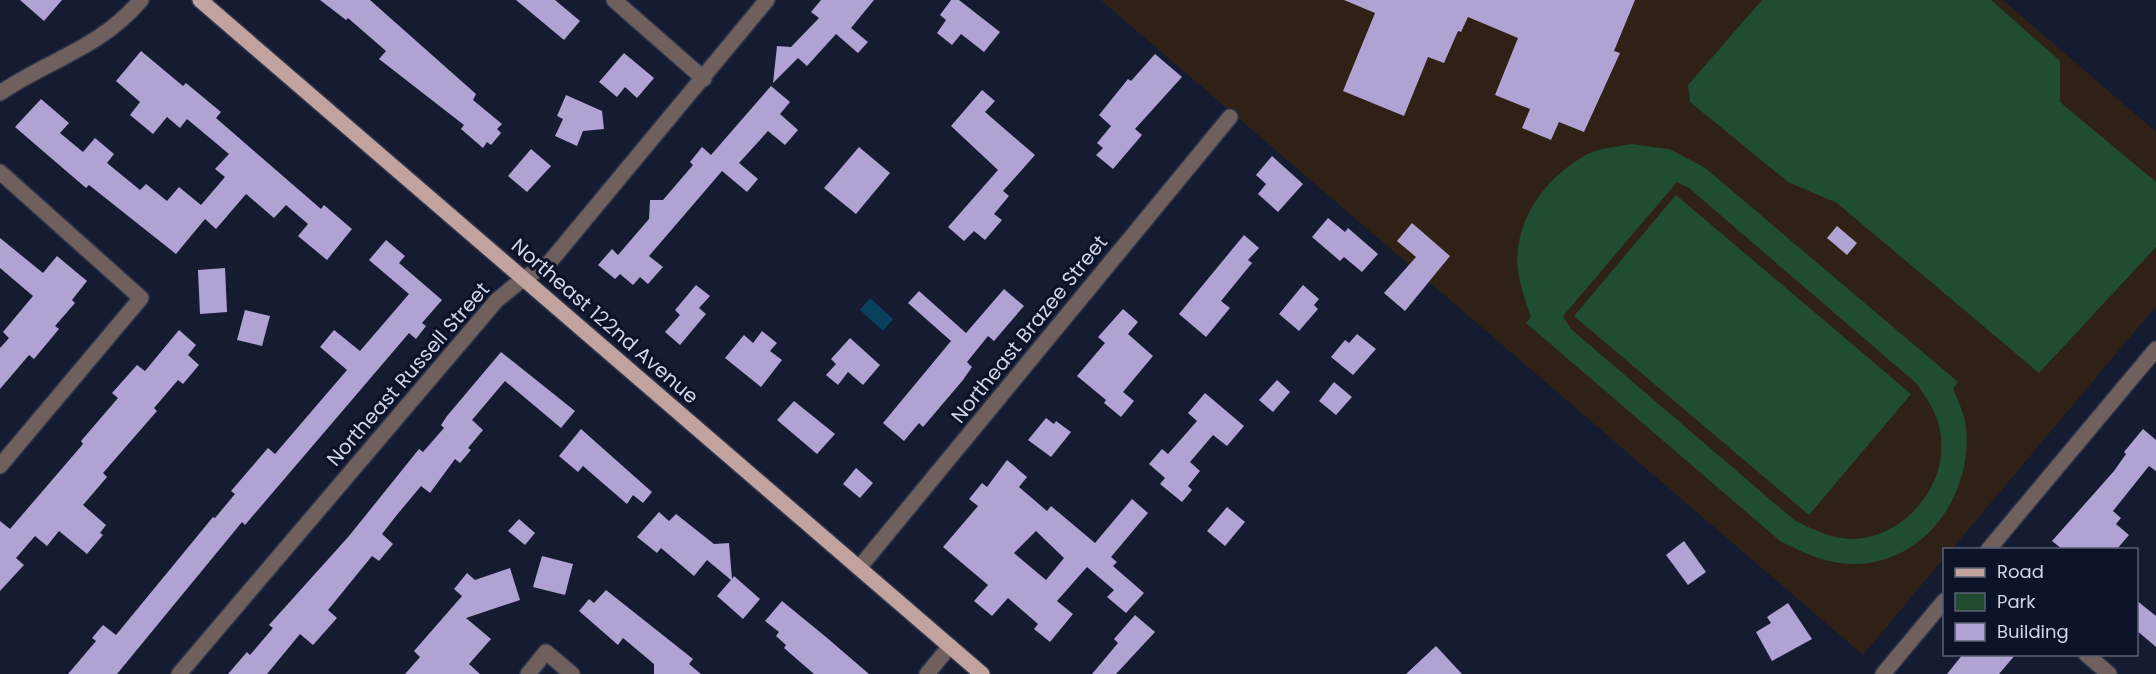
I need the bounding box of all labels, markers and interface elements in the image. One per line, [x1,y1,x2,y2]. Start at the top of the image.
street label: Northeast Brazee Street [944,229,1114,429]
street label: Northeast 122nd Avenue [505,232,705,410]
street label: Northeast Russell Street [320,276,496,472]
legend [1943,548,2138,656]
text: Road [1997,559,2044,584]
text: Park [1997,589,2036,614]
text: Building [1997,619,2069,644]

